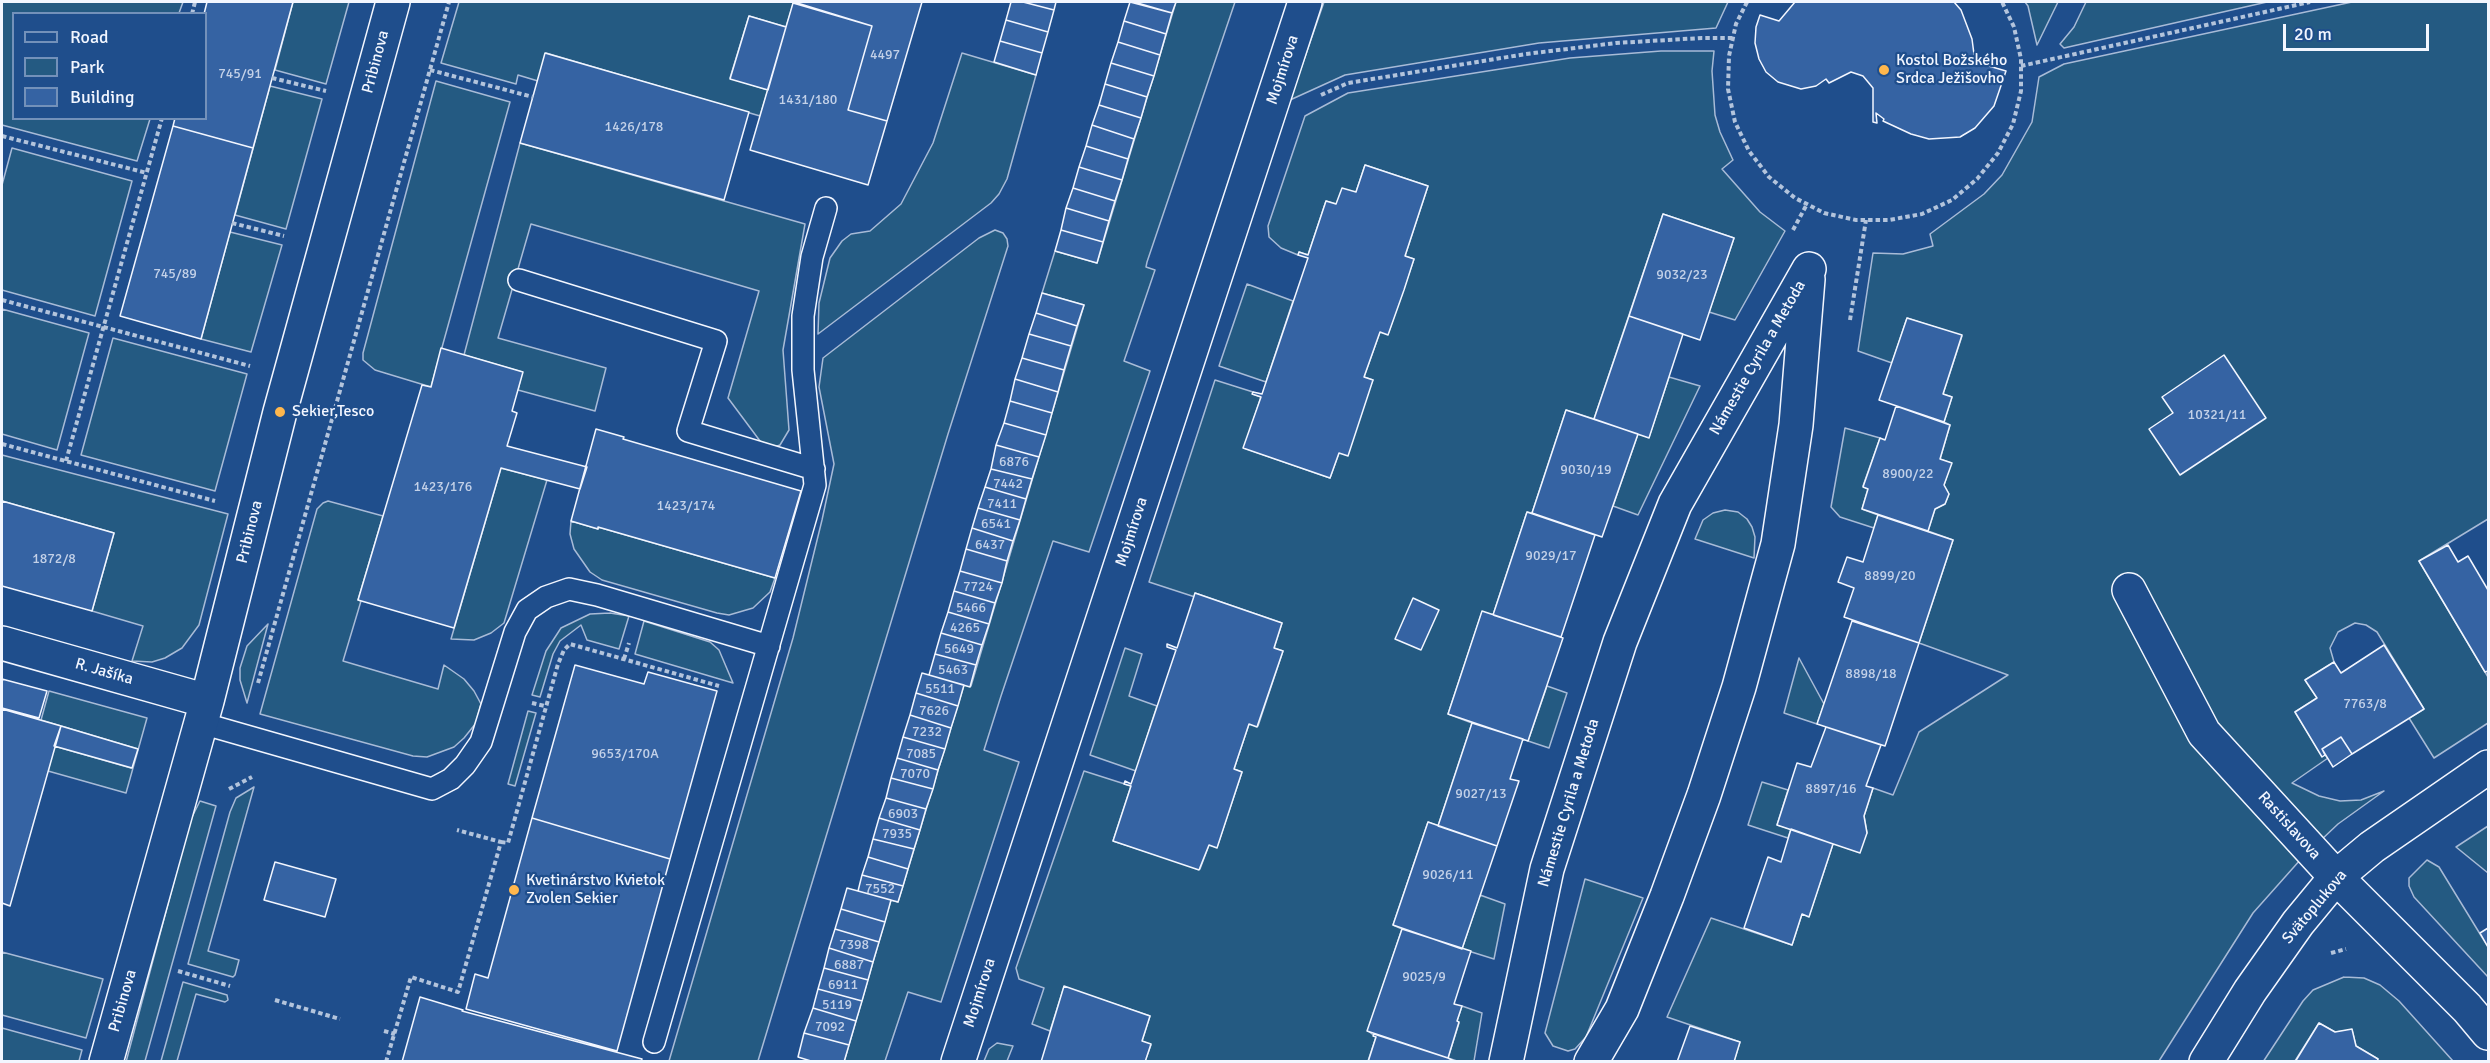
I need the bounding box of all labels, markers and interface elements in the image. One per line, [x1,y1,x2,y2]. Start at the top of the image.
legend [12,12,207,120]
scale bar [2286,12,2432,50]
text: 20 m [2294,23,2332,45]
text: Road [70,26,109,48]
street label: Pribinova [358,28,394,96]
street label: Mojmírova [1263,33,1303,107]
house number: 4497 [870,47,900,63]
place label: Kostol Božského Srdca Ježišovho [1896,51,2007,89]
text: Park [70,56,105,78]
marker: Kostol Božského Srdca Ježišovho [1877,63,1891,77]
house number: 745/91 [218,66,262,82]
text: Building [70,86,134,108]
house number: 1431/180 [779,92,837,108]
house number: 1426/178 [605,119,663,135]
house number: 745/89 [153,266,197,282]
house number: 9032/23 [1656,267,1708,283]
street label: Námestie Cyrila a Metoda [1706,277,1810,439]
place label: Sekier,Tesco [292,402,374,422]
marker: Sekier,Tesco [273,405,287,419]
house number: 10321/11 [2188,407,2246,423]
house number: 6876 [999,454,1029,470]
house number: 9030/19 [1560,462,1612,478]
house number: 8900/22 [1882,466,1934,482]
house number: 7442 [993,476,1023,492]
house number: 1423/176 [414,479,472,495]
street label: Mojmírova [1112,495,1152,569]
house number: 7411 [987,496,1017,512]
street label: Pribinova [233,498,267,566]
house number: 1423/174 [657,498,715,514]
house number: 6541 [981,516,1011,532]
house number: 6437 [975,537,1005,553]
house number: 9029/17 [1525,548,1577,564]
house number: 1872/8 [32,551,76,567]
house number: 8899/20 [1864,568,1916,584]
house number: 7724 [963,579,993,595]
house number: 5466 [956,600,986,616]
house number: 4265 [950,620,980,636]
house number: 5649 [944,641,974,657]
street label: R. Jašíka [73,655,135,689]
house number: 5463 [938,662,968,678]
house number: 8898/18 [1845,666,1897,682]
house number: 5511 [925,681,955,697]
house number: 7763/8 [2343,696,2387,712]
house number: 7626 [919,703,949,719]
street label: Námestie Cyrila a Metoda [1534,716,1604,890]
house number: 7232 [912,724,942,740]
house number: 9653/170A [591,746,659,762]
house number: 7085 [906,746,936,762]
house number: 7070 [900,766,930,782]
house number: 8897/16 [1805,781,1857,797]
house number: 9027/13 [1455,786,1507,802]
street label: Rastislavova [2253,788,2325,864]
house number: 6903 [888,806,918,822]
house number: 7935 [882,826,912,842]
street label: Svätoplukova [2279,866,2351,948]
house number: 9026/11 [1422,867,1474,883]
place label: Kvetinárstvo Kvietok Zvolen Sekier [526,871,665,909]
house number: 7552 [865,881,895,897]
marker: Kvetinárstvo Kvietok Zvolen Sekier [507,883,521,897]
house number: 7398 [839,937,869,953]
street label: Mojmírova [960,956,1000,1030]
house number: 6887 [834,957,864,973]
street label: Pribinova [105,967,141,1035]
house number: 9025/9 [1402,969,1446,985]
house number: 6911 [828,977,858,993]
house number: 5119 [822,997,852,1013]
house number: 7092 [815,1019,845,1035]

